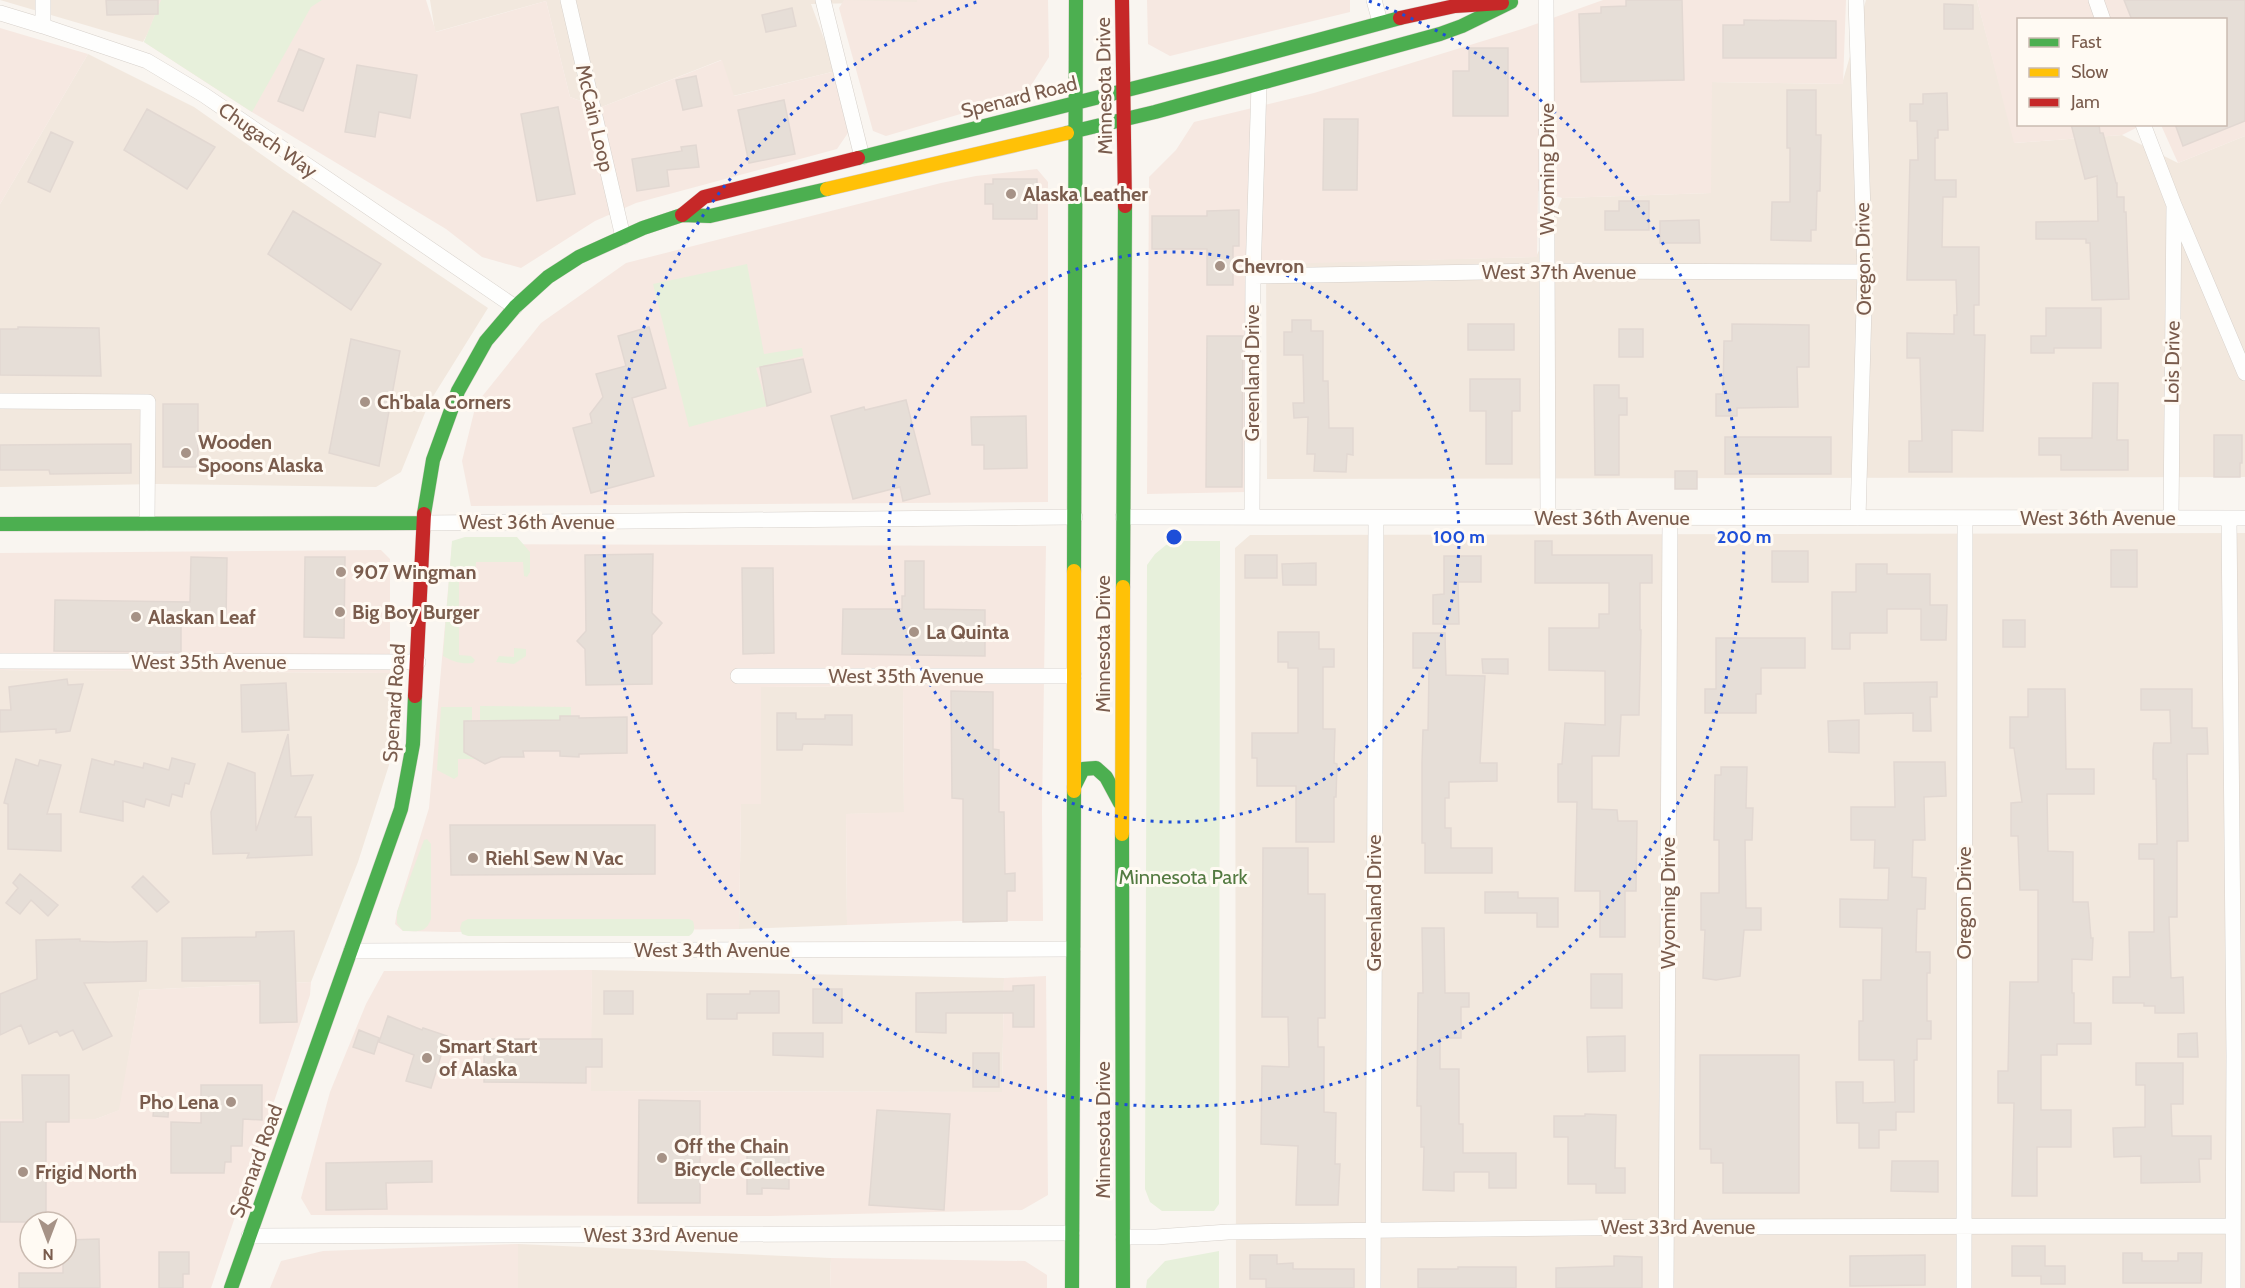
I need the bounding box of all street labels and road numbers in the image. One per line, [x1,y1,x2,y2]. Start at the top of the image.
street label: Minnesota Drive [1091,17,1117,155]
street label: McCain Loop [571,62,619,174]
street label: Spenard Road [958,71,1080,123]
street label: Chugach Way [214,97,322,183]
street label: Wyoming Drive [1535,103,1559,235]
street label: Oregon Drive [1850,202,1876,316]
street label: West 37th Avenue [1482,260,1636,284]
street label: Greenland Drive [1240,305,1264,442]
street label: Lois Drive [2159,320,2185,404]
street label: West 36th Avenue [1534,506,1690,530]
street label: West 36th Avenue [2020,506,2176,530]
street label: West 36th Avenue [459,510,615,534]
street label: Minnesota Drive [1091,575,1115,713]
street label: Spenard Road [378,643,410,763]
street label: West 35th Avenue [131,650,287,674]
street label: West 35th Avenue [828,664,984,688]
street label: Greenland Drive [1362,835,1386,972]
street label: Wyoming Drive [1656,837,1680,969]
street label: Oregon Drive [1952,846,1976,960]
street label: West 34th Avenue [634,938,790,962]
street label: Minnesota Drive [1091,1061,1115,1199]
street label: Spenard Road [224,1101,288,1221]
street label: West 33rd Avenue [1601,1215,1755,1239]
street label: West 33rd Avenue [584,1223,738,1247]

